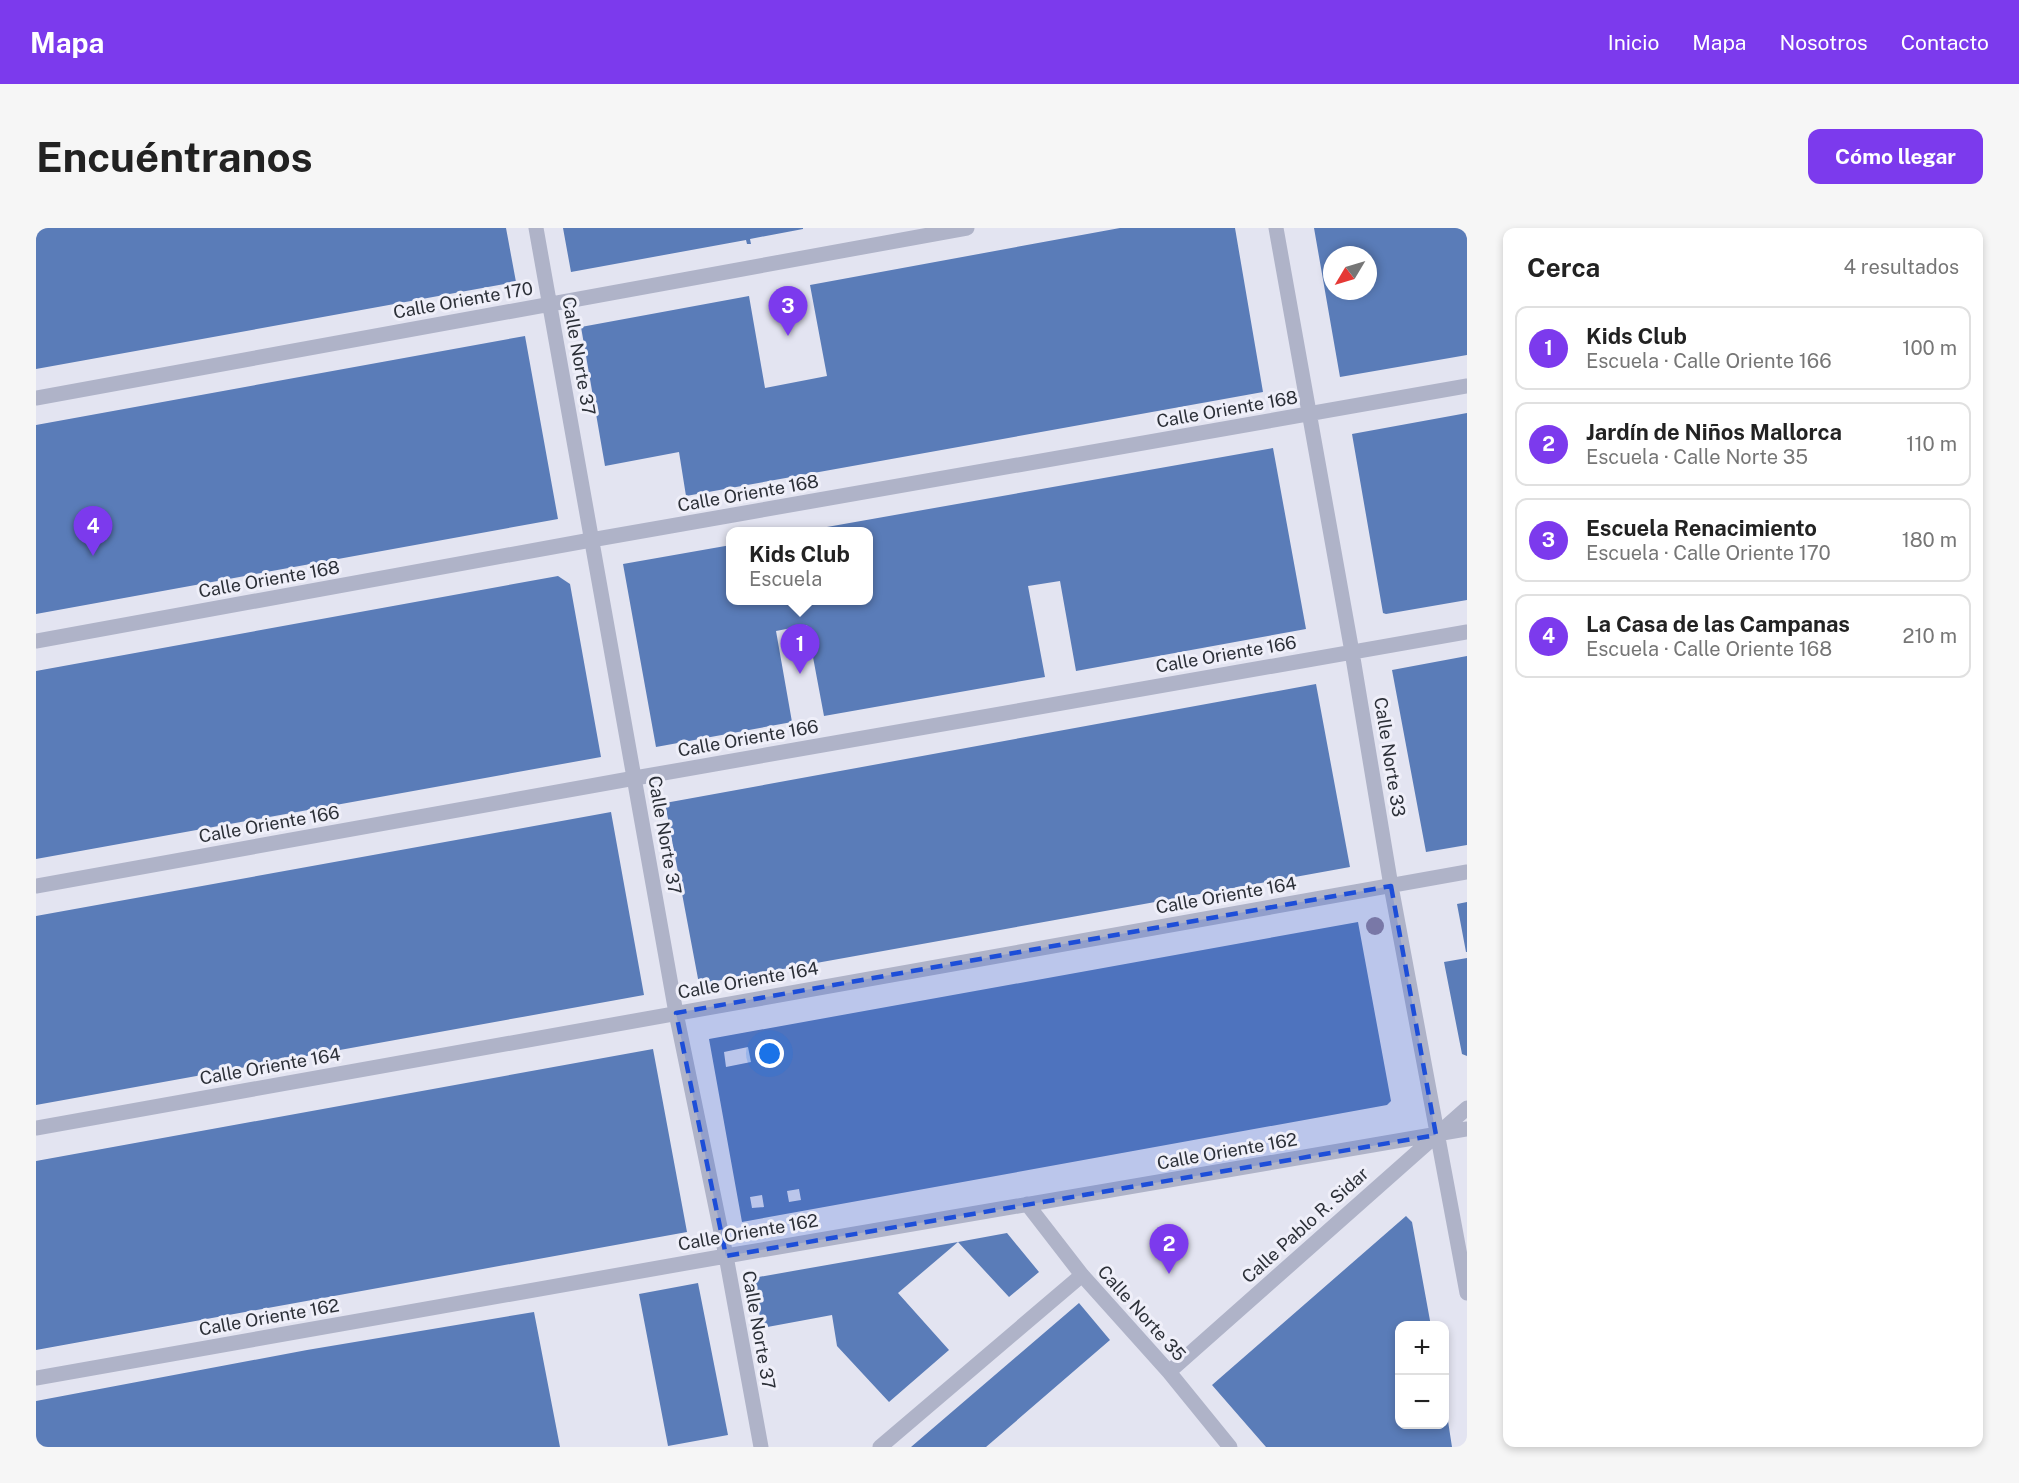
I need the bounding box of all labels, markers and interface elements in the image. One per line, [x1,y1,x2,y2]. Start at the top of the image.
text: Mapa [30,26,104,59]
text: Inicio [1608,30,1659,55]
text: Mapa [1692,30,1746,55]
text: Nosotros [1779,30,1868,55]
text: Contacto [1901,30,1989,55]
button: Cómo llegar [1808,129,1983,184]
text: Encuéntranos [36,132,313,181]
north arrow [1323,246,1377,300]
text: Cerca [1527,252,1600,283]
text: 4 resultados [1843,255,1959,279]
street label: Calle Oriente 170 [391,277,535,323]
pin: 3 [768,286,807,336]
street label: Calle Norte 37 [558,295,600,417]
text: Kids Club [1586,323,1687,349]
text: 1 [1544,336,1553,360]
text: 100 m [1902,336,1957,360]
text: Escuela · Calle Oriente 166 [1586,349,1832,373]
street label: Calle Oriente 168 [1155,386,1299,432]
text: Jardín de Niños Mallorca [1586,419,1842,445]
text: 2 [1542,432,1555,456]
text: 110 m [1906,432,1957,456]
text: Escuela · Calle Norte 35 [1586,445,1808,469]
street label: Calle Oriente 168 [676,470,820,516]
pin: 4 [74,506,112,556]
text: Escuela Renacimiento [1586,515,1817,541]
popup [726,527,873,605]
text: 3 [1542,528,1555,552]
text: 180 m [1902,528,1957,552]
text: Kids Club [749,541,850,567]
text: Escuela · Calle Oriente 170 [1586,541,1831,565]
street label: Calle Oriente 168 [197,556,341,602]
text: Escuela [749,567,822,591]
text: La Casa de las Campanas [1586,611,1850,637]
pin: 1 [780,624,819,674]
text: 4 [1542,624,1555,648]
text: 210 m [1903,624,1957,648]
street label: Calle Oriente 166 [1154,631,1298,677]
text: Escuela · Calle Oriente 168 [1586,637,1832,661]
street label: Calle Norte 33 [1370,696,1410,818]
street label: Calle Oriente 166 [676,715,820,761]
street label: Calle Norte 37 [644,774,686,896]
street label: Calle Oriente 166 [197,801,341,847]
street label: Calle Oriente 164 [1154,872,1298,918]
street label: Calle Oriente 164 [676,957,820,1003]
your location [755,1039,784,1068]
street label: Calle Oriente 164 [198,1043,342,1089]
street label: Calle Oriente 162 [1155,1128,1299,1174]
street label: Calle Pablo R. Sidar [1237,1163,1373,1287]
street label: Calle Oriente 162 [676,1209,820,1255]
pin: 2 [1150,1224,1188,1274]
street label: Calle Norte 35 [1094,1261,1190,1365]
street label: Calle Norte 37 [738,1269,780,1391]
street label: Calle Oriente 162 [197,1294,341,1340]
map controls [1395,1321,1449,1429]
button: + [1395,1321,1449,1375]
button: − [1395,1375,1449,1429]

